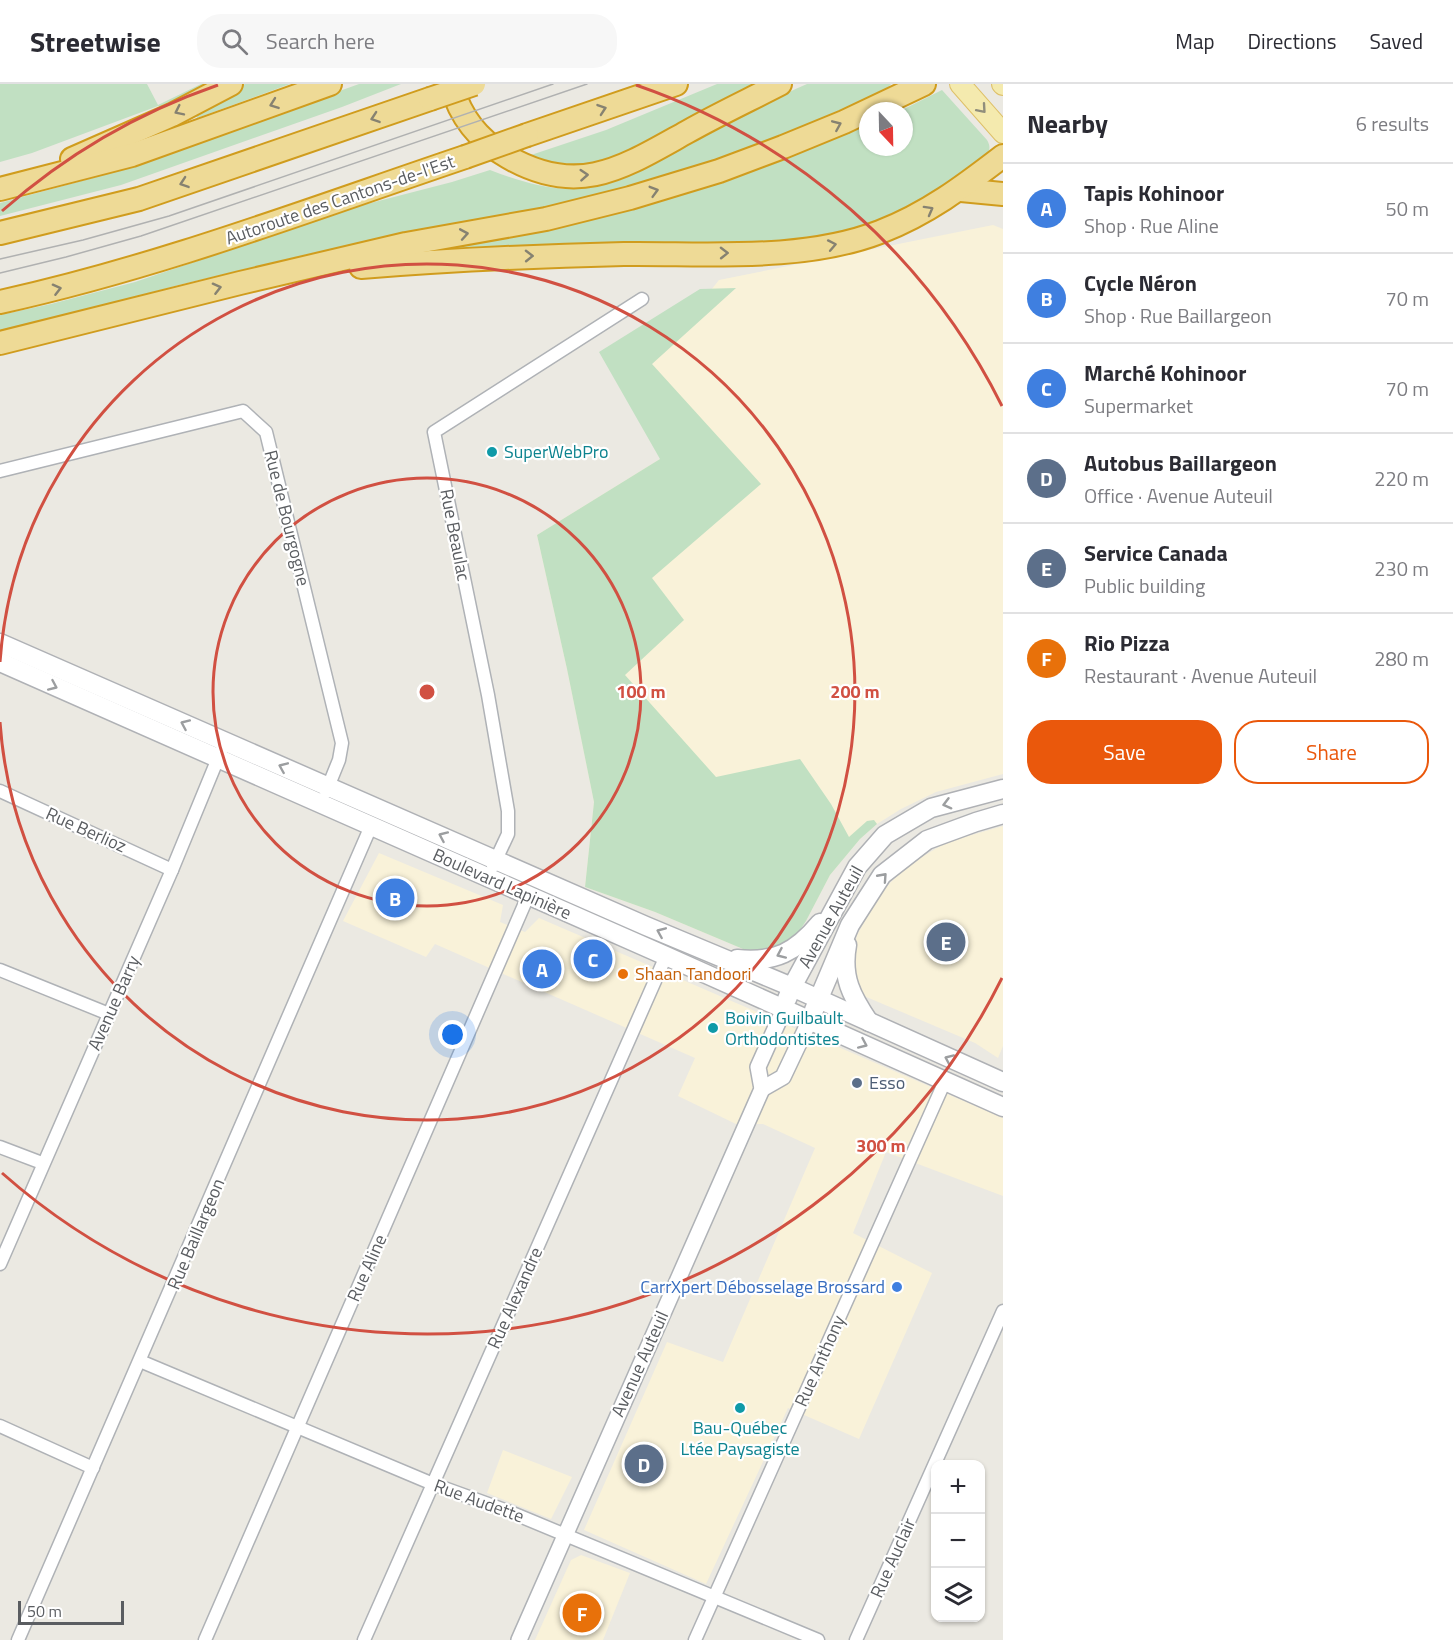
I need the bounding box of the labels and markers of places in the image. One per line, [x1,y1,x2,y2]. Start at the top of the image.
place label: SuperWebPro [504,438,608,465]
marker: SuperWebPro [485,445,499,459]
centre of rings [417,682,437,702]
pin: B [376,876,414,920]
pin: E [926,920,966,964]
pin: C [574,936,612,982]
pin: A [522,946,562,992]
place label: Shaan Tandoori [635,960,751,987]
marker: Shaan Tandoori [616,967,630,981]
place label: Boivin Guilbault Orthodontistes [725,1004,844,1052]
marker: Boivin Guilbault Orthodontistes [706,1021,720,1035]
place label: Esso [869,1069,905,1096]
marker: Esso [850,1076,864,1090]
place label: CarrXpert Débosselage Brossard [640,1273,885,1300]
marker: CarrXpert Débosselage Brossard [890,1280,904,1294]
marker: Bau-Québec Ltée Paysagiste [733,1401,747,1415]
place label: Bau-Québec Ltée Paysagiste [680,1414,800,1462]
pin: D [624,1442,664,1486]
pin: F [562,1590,602,1636]

